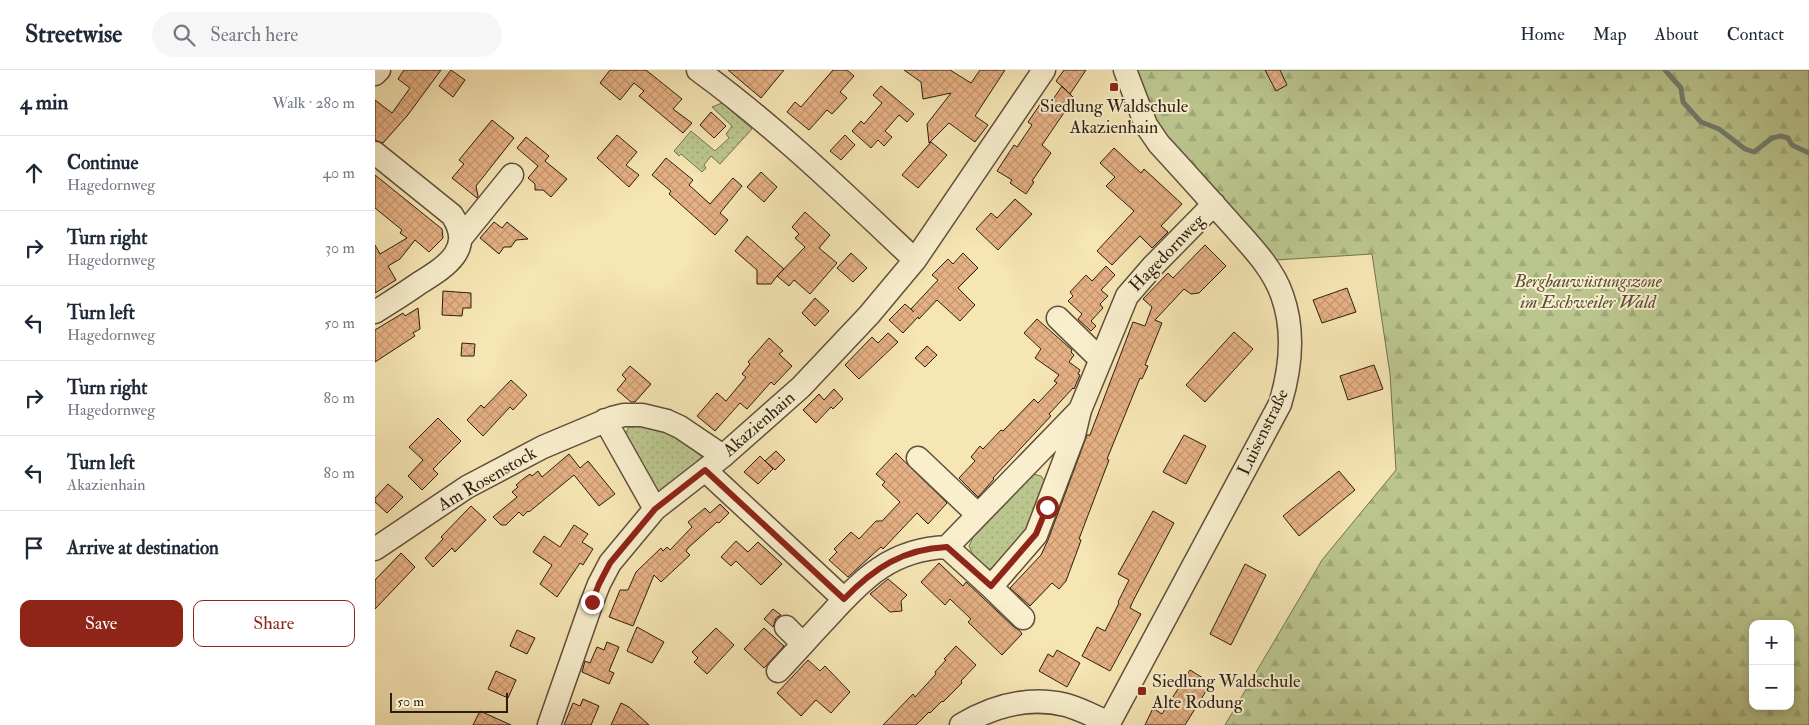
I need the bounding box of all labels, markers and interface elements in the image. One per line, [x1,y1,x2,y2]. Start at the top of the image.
search box [152,12,502,57]
text: Streetwise [25,19,122,50]
icon: search [170,21,198,49]
text: Search here [210,23,298,47]
text: Home [1520,23,1565,46]
text: Map [1593,23,1627,46]
text: About [1655,23,1699,46]
text: Contact [1727,23,1784,46]
marker: Siedlung Waldschule Akazienhain [1108,81,1120,93]
text: 4 min [20,89,68,116]
text: Walk · 280 m [272,93,355,113]
place label: Siedlung Waldschule Akazienhain [1040,95,1189,139]
text: Continue [67,151,138,175]
icon: ahead [20,159,48,187]
text: 40 m [322,163,355,183]
text: Hagedornweg [67,175,155,195]
street label: Hagedornweg [1124,209,1211,297]
text: Turn right [67,226,147,250]
icon: right [20,234,48,262]
text: 30 m [325,238,355,258]
text: Hagedornweg [67,250,155,270]
park label: Bergbauwüstungszone im Eschweiler Wald [1513,270,1663,314]
text: Turn left [67,301,135,325]
icon: left [20,309,48,337]
text: 50 m [324,313,355,333]
text: Hagedornweg [67,325,155,345]
text: Turn right [67,376,147,400]
icon: right [20,384,48,412]
street label: Luisenstraße [1232,385,1294,479]
street label: Akazienhain [717,386,800,462]
text: 80 m [324,388,355,408]
text: Hagedornweg [67,400,155,420]
street label: Am Rosenstock [433,441,541,517]
text: Turn left [67,451,135,475]
icon: left [20,459,48,487]
text: 80 m [324,463,355,483]
text: Akazienhain [67,475,146,495]
route start [1036,496,1059,519]
icon: arrive [20,534,48,562]
text: Arrive at destination [67,536,219,560]
route end [581,591,604,614]
button: Save [20,600,183,647]
button: Share [193,600,355,647]
map controls [1749,620,1794,710]
button: + [1749,620,1794,665]
button: − [1749,665,1794,710]
place label: Siedlung Waldschule Alte Rodung [1151,670,1301,714]
marker: Siedlung Waldschule Alte Rodung [1136,685,1148,697]
scale bar [390,690,507,713]
text: 50 m [397,693,424,710]

